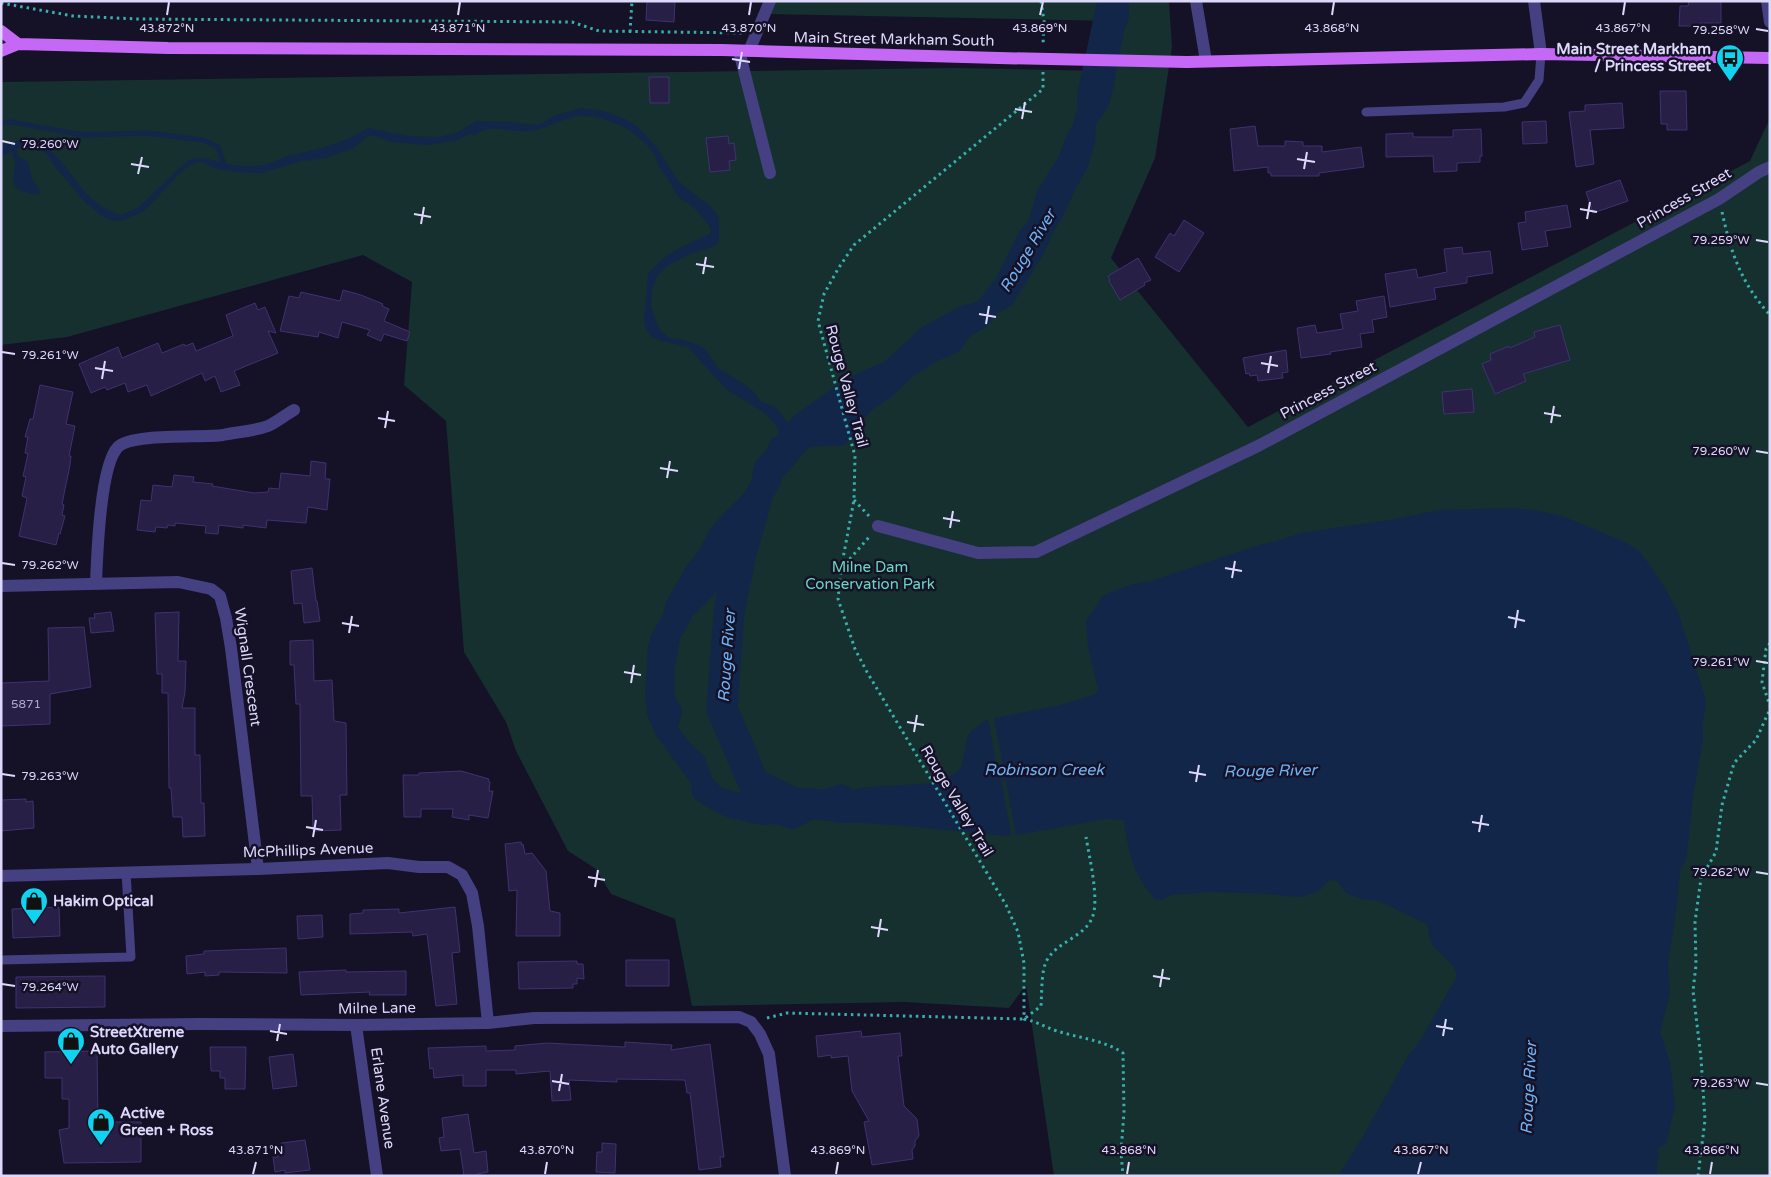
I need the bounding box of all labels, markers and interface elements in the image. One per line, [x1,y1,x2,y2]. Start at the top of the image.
text: 43.872°N [140,21,194,35]
text: 43.871°N [431,21,485,35]
text: 43.870°N [722,21,776,35]
text: 43.869°N [1013,21,1067,35]
text: 43.868°N [1305,21,1359,35]
text: 43.867°N [1595,21,1651,35]
text: 79.258°W [1692,23,1750,37]
street label: Main Street Markham South [793,28,995,50]
place label: Main Street Markham / Princess Street [1556,40,1711,75]
bus stop icon: Main Street Markham / Princess Street [1715,43,1745,82]
text: 79.260°W [21,137,79,151]
street label: Princess Street [1634,164,1735,232]
water label: Rouge River [995,204,1062,296]
text: 79.259°W [1692,233,1750,247]
street label: Rouge Valley Trail [822,323,872,449]
text: 79.261°W [21,348,79,362]
street label: Princess Street [1277,357,1379,423]
text: 79.260°W [1692,444,1750,458]
text: 79.262°W [21,558,79,572]
park label: Milne Dam Conservation Park [805,558,935,593]
street label: Wignall Crescent [231,606,265,728]
water label: Rouge River [714,607,740,703]
text: 79.261°W [1692,655,1750,669]
house number: 5871 [11,697,41,711]
street label: Rouge Valley Trail [917,742,997,860]
water label: Robinson Creek [984,760,1105,780]
water label: Rouge River [1223,760,1319,782]
text: 79.263°W [21,769,79,783]
street label: McPhillips Avenue [242,839,374,861]
text: 79.262°W [1692,865,1750,879]
shop icon: Hakim Optical [19,886,49,925]
place label: Hakim Optical [53,892,153,911]
text: 79.264°W [21,980,79,994]
street label: Milne Lane [338,998,416,1018]
place label: StreetXtreme Auto Gallery [90,1023,185,1059]
shop icon: StreetXtreme Auto Gallery [56,1026,86,1065]
water label: Rouge River [1517,1039,1542,1135]
street label: Erlane Avenue [367,1046,399,1150]
text: 79.263°W [1692,1076,1750,1090]
place label: Active Green + Ross [120,1104,213,1139]
shop icon: Active Green + Ross [86,1107,116,1146]
text: 43.871°N [229,1143,283,1157]
text: 43.870°N [520,1143,574,1157]
text: 43.869°N [811,1143,865,1157]
text: 43.868°N [1102,1143,1156,1157]
text: 43.867°N [1393,1143,1449,1157]
text: 43.866°N [1685,1143,1739,1157]

